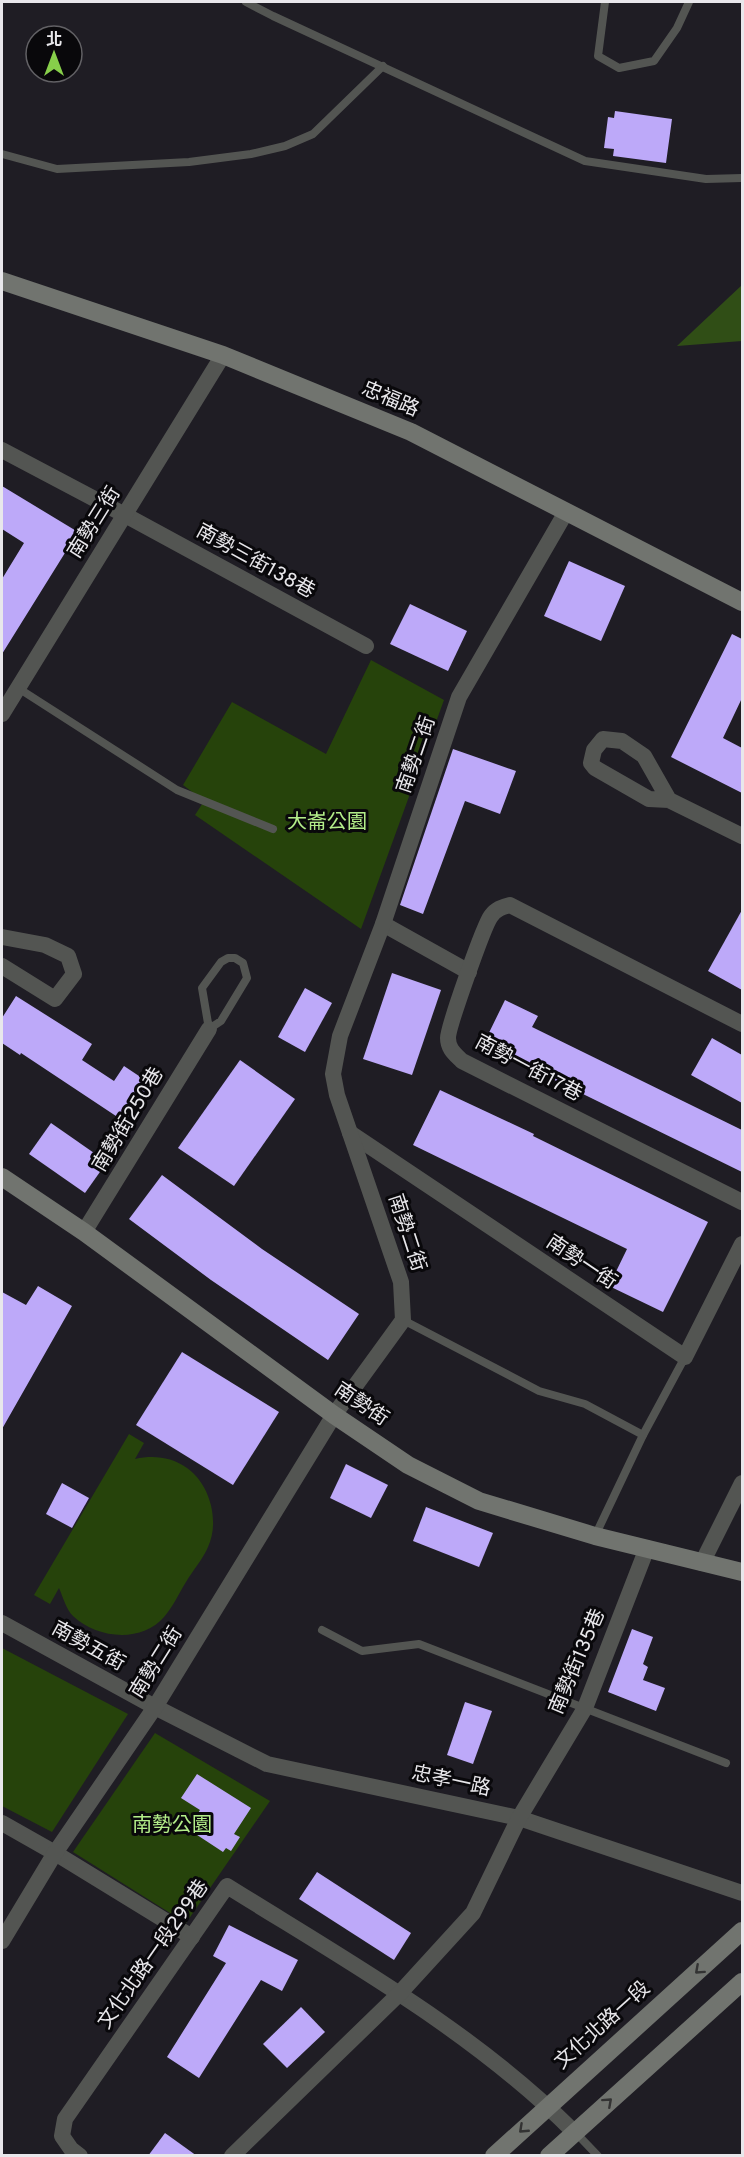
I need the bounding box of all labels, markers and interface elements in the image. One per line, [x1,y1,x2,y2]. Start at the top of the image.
north arrow [24,24,84,84]
text: 北 [46,31,62,51]
street label: 忠福路 [357,376,423,424]
street label: 南勢三街 [63,482,127,564]
street label: 南勢三街138巷 [191,519,319,605]
street label: 南勢二街 [392,713,442,797]
park label: 大崙公園 [287,810,367,836]
street label: 南勢一街17巷 [470,1030,586,1108]
street label: 南勢街250巷 [88,1063,170,1177]
street label: 南勢二街 [381,1191,431,1275]
street label: 南勢一街 [541,1230,621,1296]
street label: 南勢街 [329,1377,393,1433]
street label: 南勢街135巷 [544,1605,612,1719]
street label: 南勢五街 [47,1616,129,1678]
street label: 南勢二街 [125,1622,189,1704]
street label: 忠孝一路 [409,1761,493,1803]
park label: 南勢公園 [132,1813,212,1839]
street label: 文化北路一段299巷 [93,1875,215,2035]
one-way arrow [695,1963,706,1974]
street label: 文化北路一段 [550,1976,656,2076]
one-way arrow [601,2098,612,2109]
one-way arrow [519,2122,530,2133]

